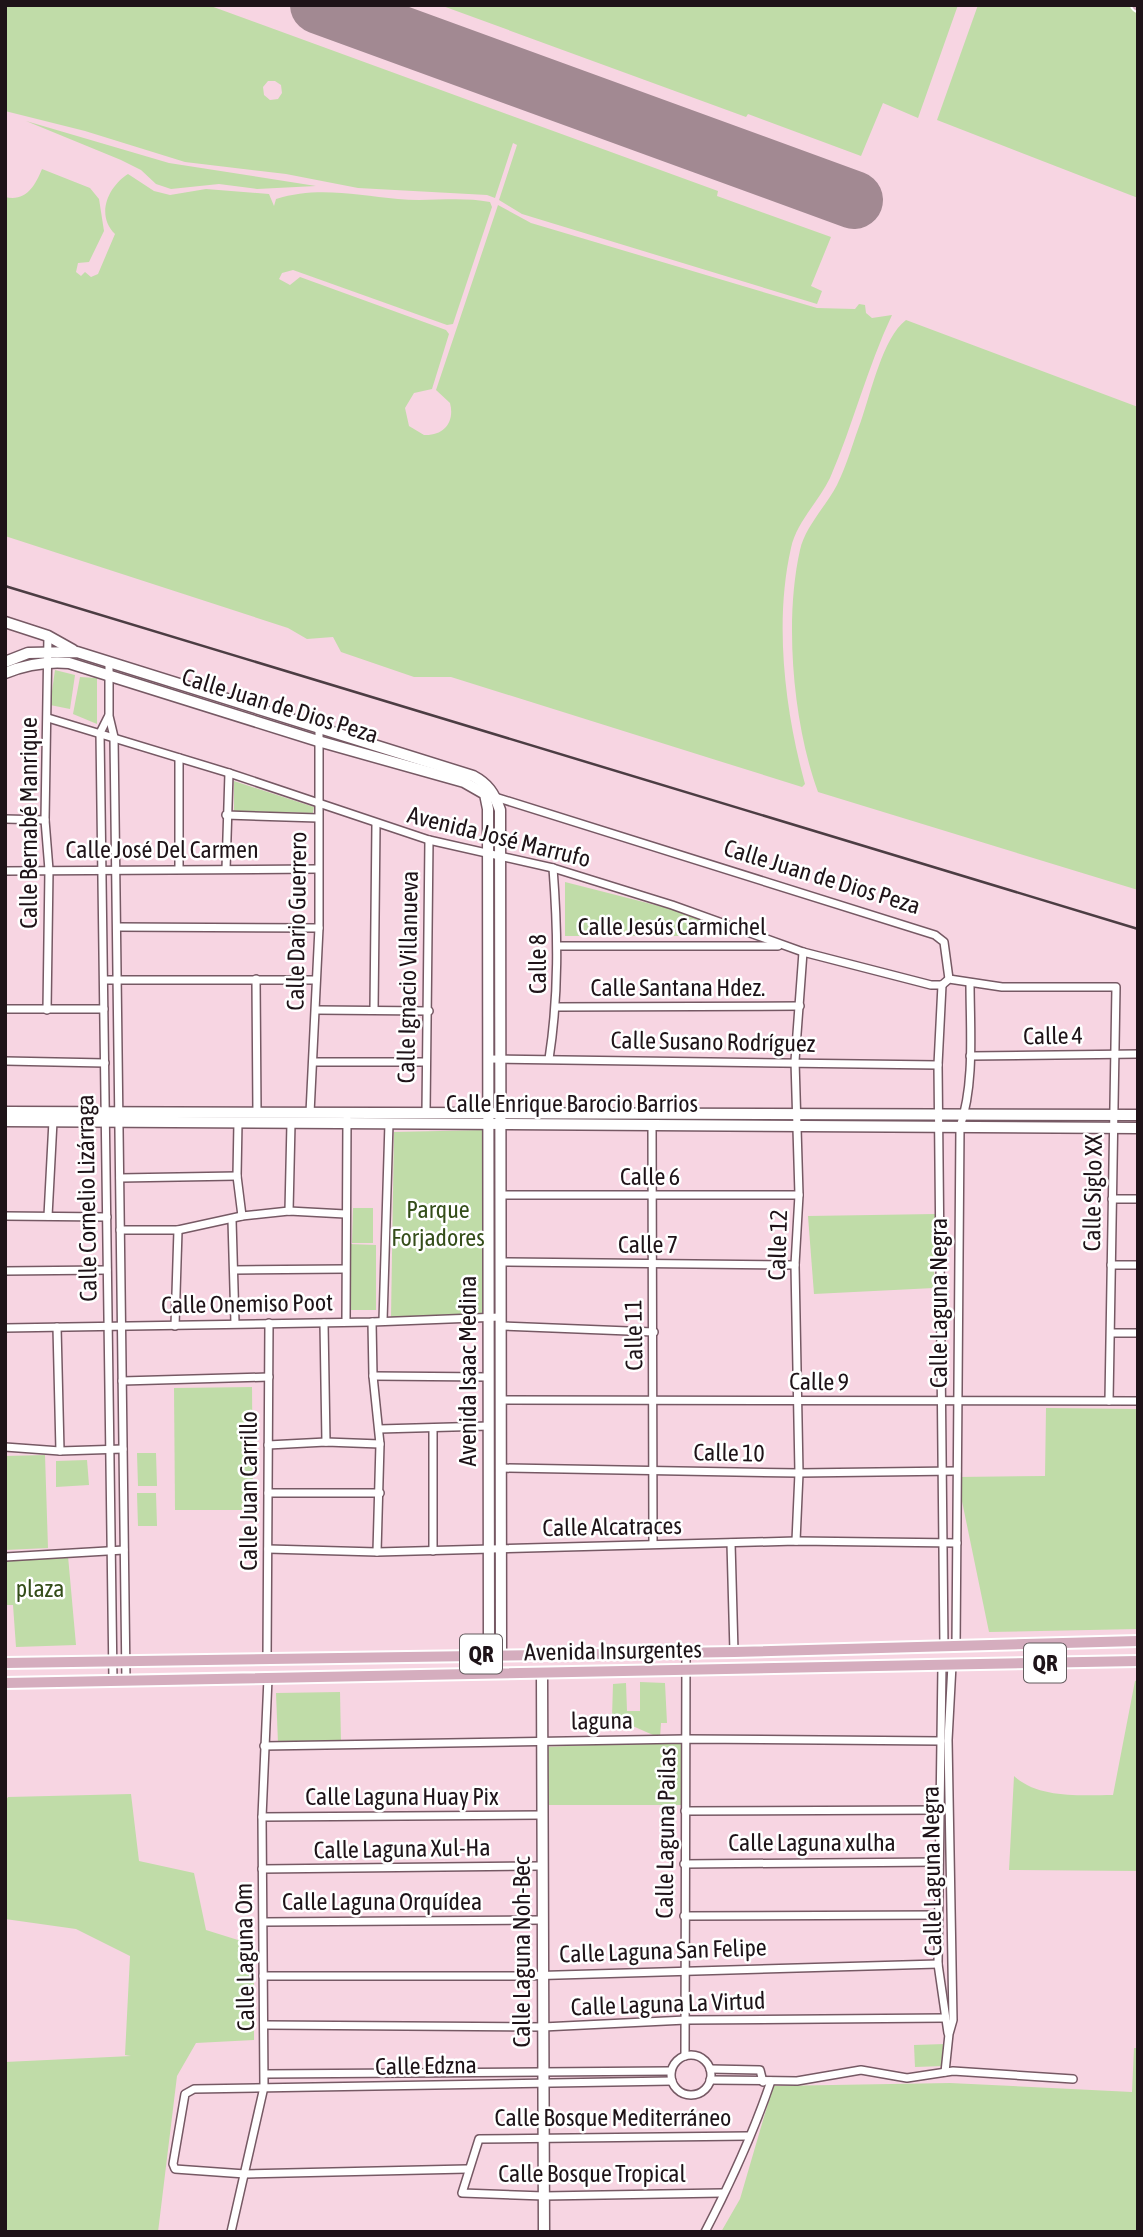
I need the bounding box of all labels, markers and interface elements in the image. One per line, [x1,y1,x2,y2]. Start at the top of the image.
street label: Calle Juan de Dios Peza [179,663,382,748]
street label: Calle Bernabé Manrique [15,717,42,929]
street label: Avenida José Marrufo [405,801,594,872]
street label: Calle Dario Guerrero [281,831,312,1011]
street label: Calle Juan de Dios Peza [721,834,924,919]
street label: Calle José Del Carmen [65,836,259,863]
street label: Calle Ignacio Villanueva [392,870,423,1084]
street label: Calle Jesús Carmichel [578,913,767,940]
street label: Calle 8 [524,934,551,994]
street label: Calle Santana Hdez. [591,974,765,1001]
street label: Calle 4 [1023,1021,1083,1050]
street label: Calle Susano Rodríguez [610,1026,816,1057]
street label: Calle Enrique Barocio Barrios [446,1090,698,1117]
street label: Calle Cornelio Lizárraga [71,1094,102,1302]
street label: Calle Siglo XX [1078,1134,1107,1252]
street label: Calle 6 [620,1163,680,1190]
park label: Parque Forjadores [391,1196,485,1251]
street label: Calle 12 [763,1209,792,1281]
street label: Calle Laguna Negra [925,1218,952,1388]
street label: Calle 7 [618,1231,678,1258]
street label: Avenida Isaac Medina [454,1276,481,1466]
street label: Calle Onemiso Poot [161,1288,333,1318]
street label: Calle 11 [619,1299,648,1371]
street label: Calle 9 [789,1367,849,1396]
street label: Calle Juan Carrillo [235,1411,262,1571]
street label: Calle 10 [693,1438,765,1467]
street label: Calle Alcatraces [542,1512,682,1541]
park label: plaza [16,1575,64,1602]
road number: QR [460,1634,502,1674]
street label: Avenida Insurgentes [524,1635,702,1666]
road number: QR [1024,1644,1066,1682]
street label: laguna [571,1706,633,1735]
street label: Calle Laguna Pailas [651,1747,680,1919]
street label: Calle Laguna Huay Pix [305,1783,499,1810]
street label: Calle Laguna Negra [917,1786,946,1956]
street label: Calle Laguna xulha [728,1829,896,1856]
street label: Calle Laguna Xul-Ha [313,1833,491,1864]
street label: Calle Laguna Noh-Bec [508,1856,535,2048]
street label: Calle Laguna Om [230,1883,259,2031]
street label: Calle Laguna Orquídea [282,1888,482,1915]
street label: Calle Laguna San Felipe [559,1933,767,1968]
street label: Calle Laguna La Virtud [570,1987,766,2020]
street label: Calle Edzna [375,2051,477,2080]
street label: Calle Bosque Mediterráneo [495,2104,731,2131]
street label: Calle Bosque Tropical [498,2160,686,2187]

